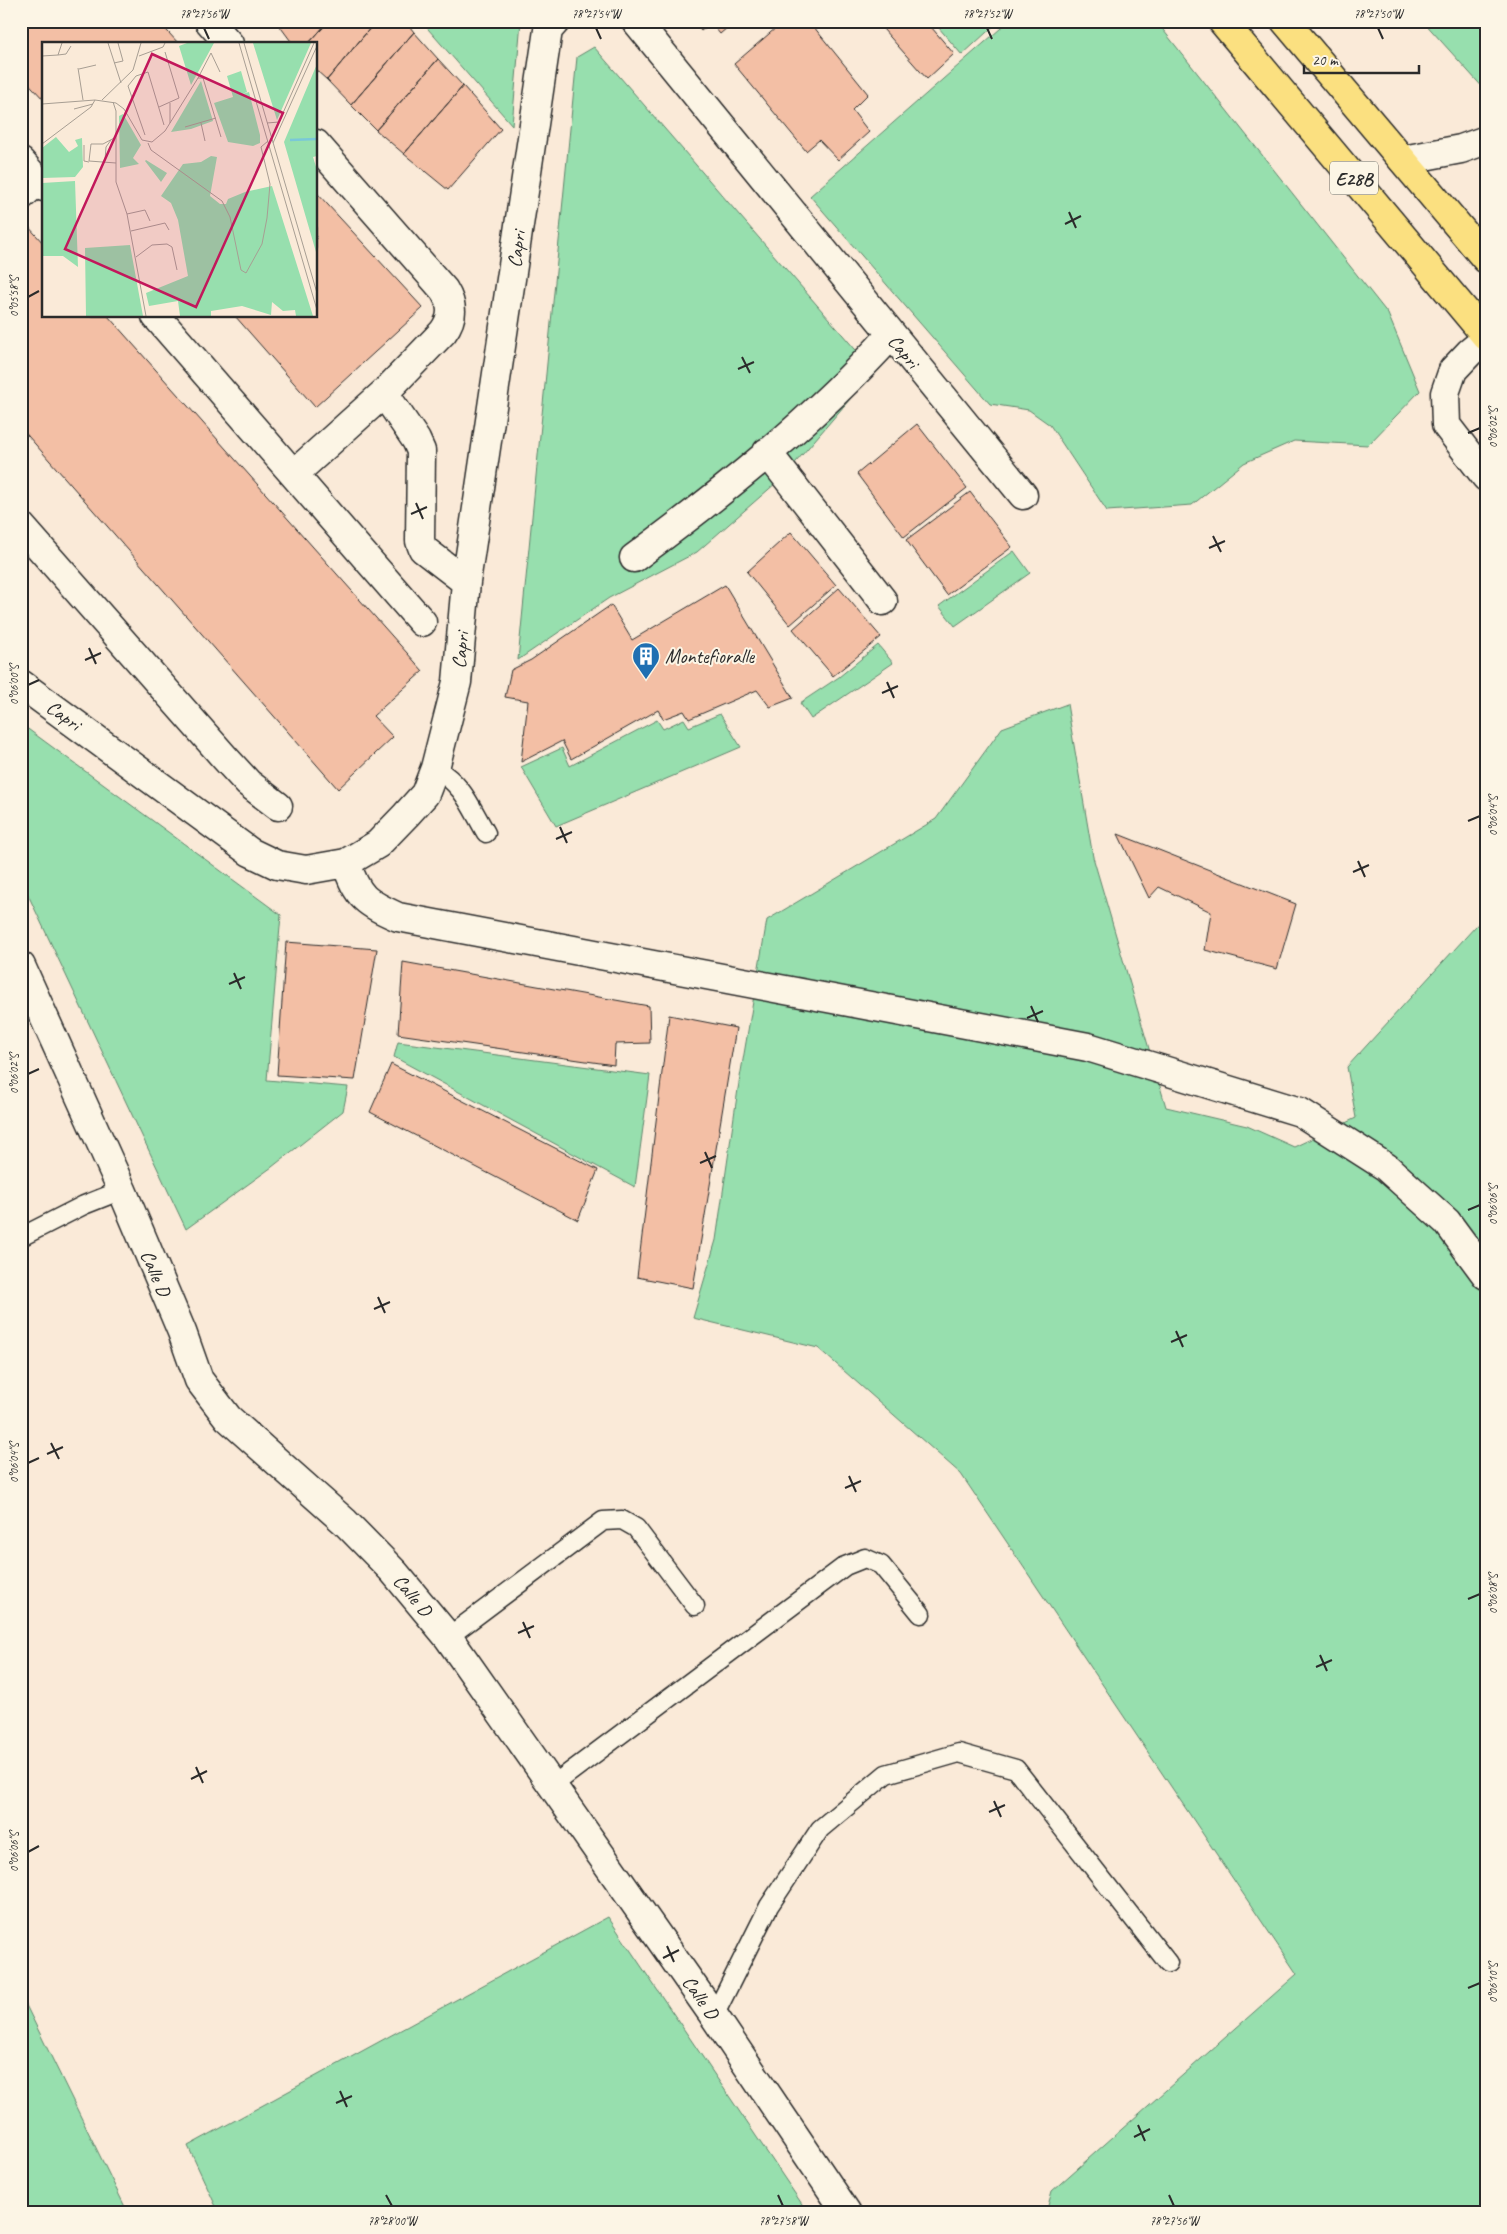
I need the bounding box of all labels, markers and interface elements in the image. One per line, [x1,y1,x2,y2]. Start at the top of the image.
text: 78°27'56"W [180,6,231,22]
text: 78°27'54"W [572,6,623,22]
text: 78°27'52"W [963,6,1014,22]
text: 78°27'50"W [1354,6,1405,22]
inset map [42,42,318,318]
scale bar [1304,42,1420,74]
text: 20 m [1312,51,1339,70]
road number: E28B [1330,162,1378,194]
street label: Capri [502,227,532,269]
text: 0°05'58"S [6,275,22,317]
street label: Capri [882,329,926,375]
text: 0°06'02"S [1485,406,1501,448]
street label: Capri [446,628,475,670]
building icon: Montefioralle [631,641,661,680]
place label: Montefioralle [665,644,756,669]
text: 0°06'00"S [6,663,22,705]
street label: Capri [42,695,88,738]
text: 0°06'04"S [1485,794,1501,836]
text: 0°06'02"S [6,1052,22,1094]
text: 0°06'06"S [1485,1183,1501,1225]
street label: Calle D [135,1246,177,1301]
text: 0°06'04"S [6,1441,22,1483]
street label: Calle D [388,1569,438,1623]
text: 0°06'08"S [1485,1572,1501,1614]
text: 0°06'06"S [6,1830,22,1872]
text: 0°06'10"S [1485,1961,1501,2003]
street label: Calle D [677,1971,725,2025]
text: 78°28'00"W [368,2213,419,2229]
text: 78°27'58"W [759,2213,810,2229]
text: 78°27'56"W [1150,2213,1201,2229]

